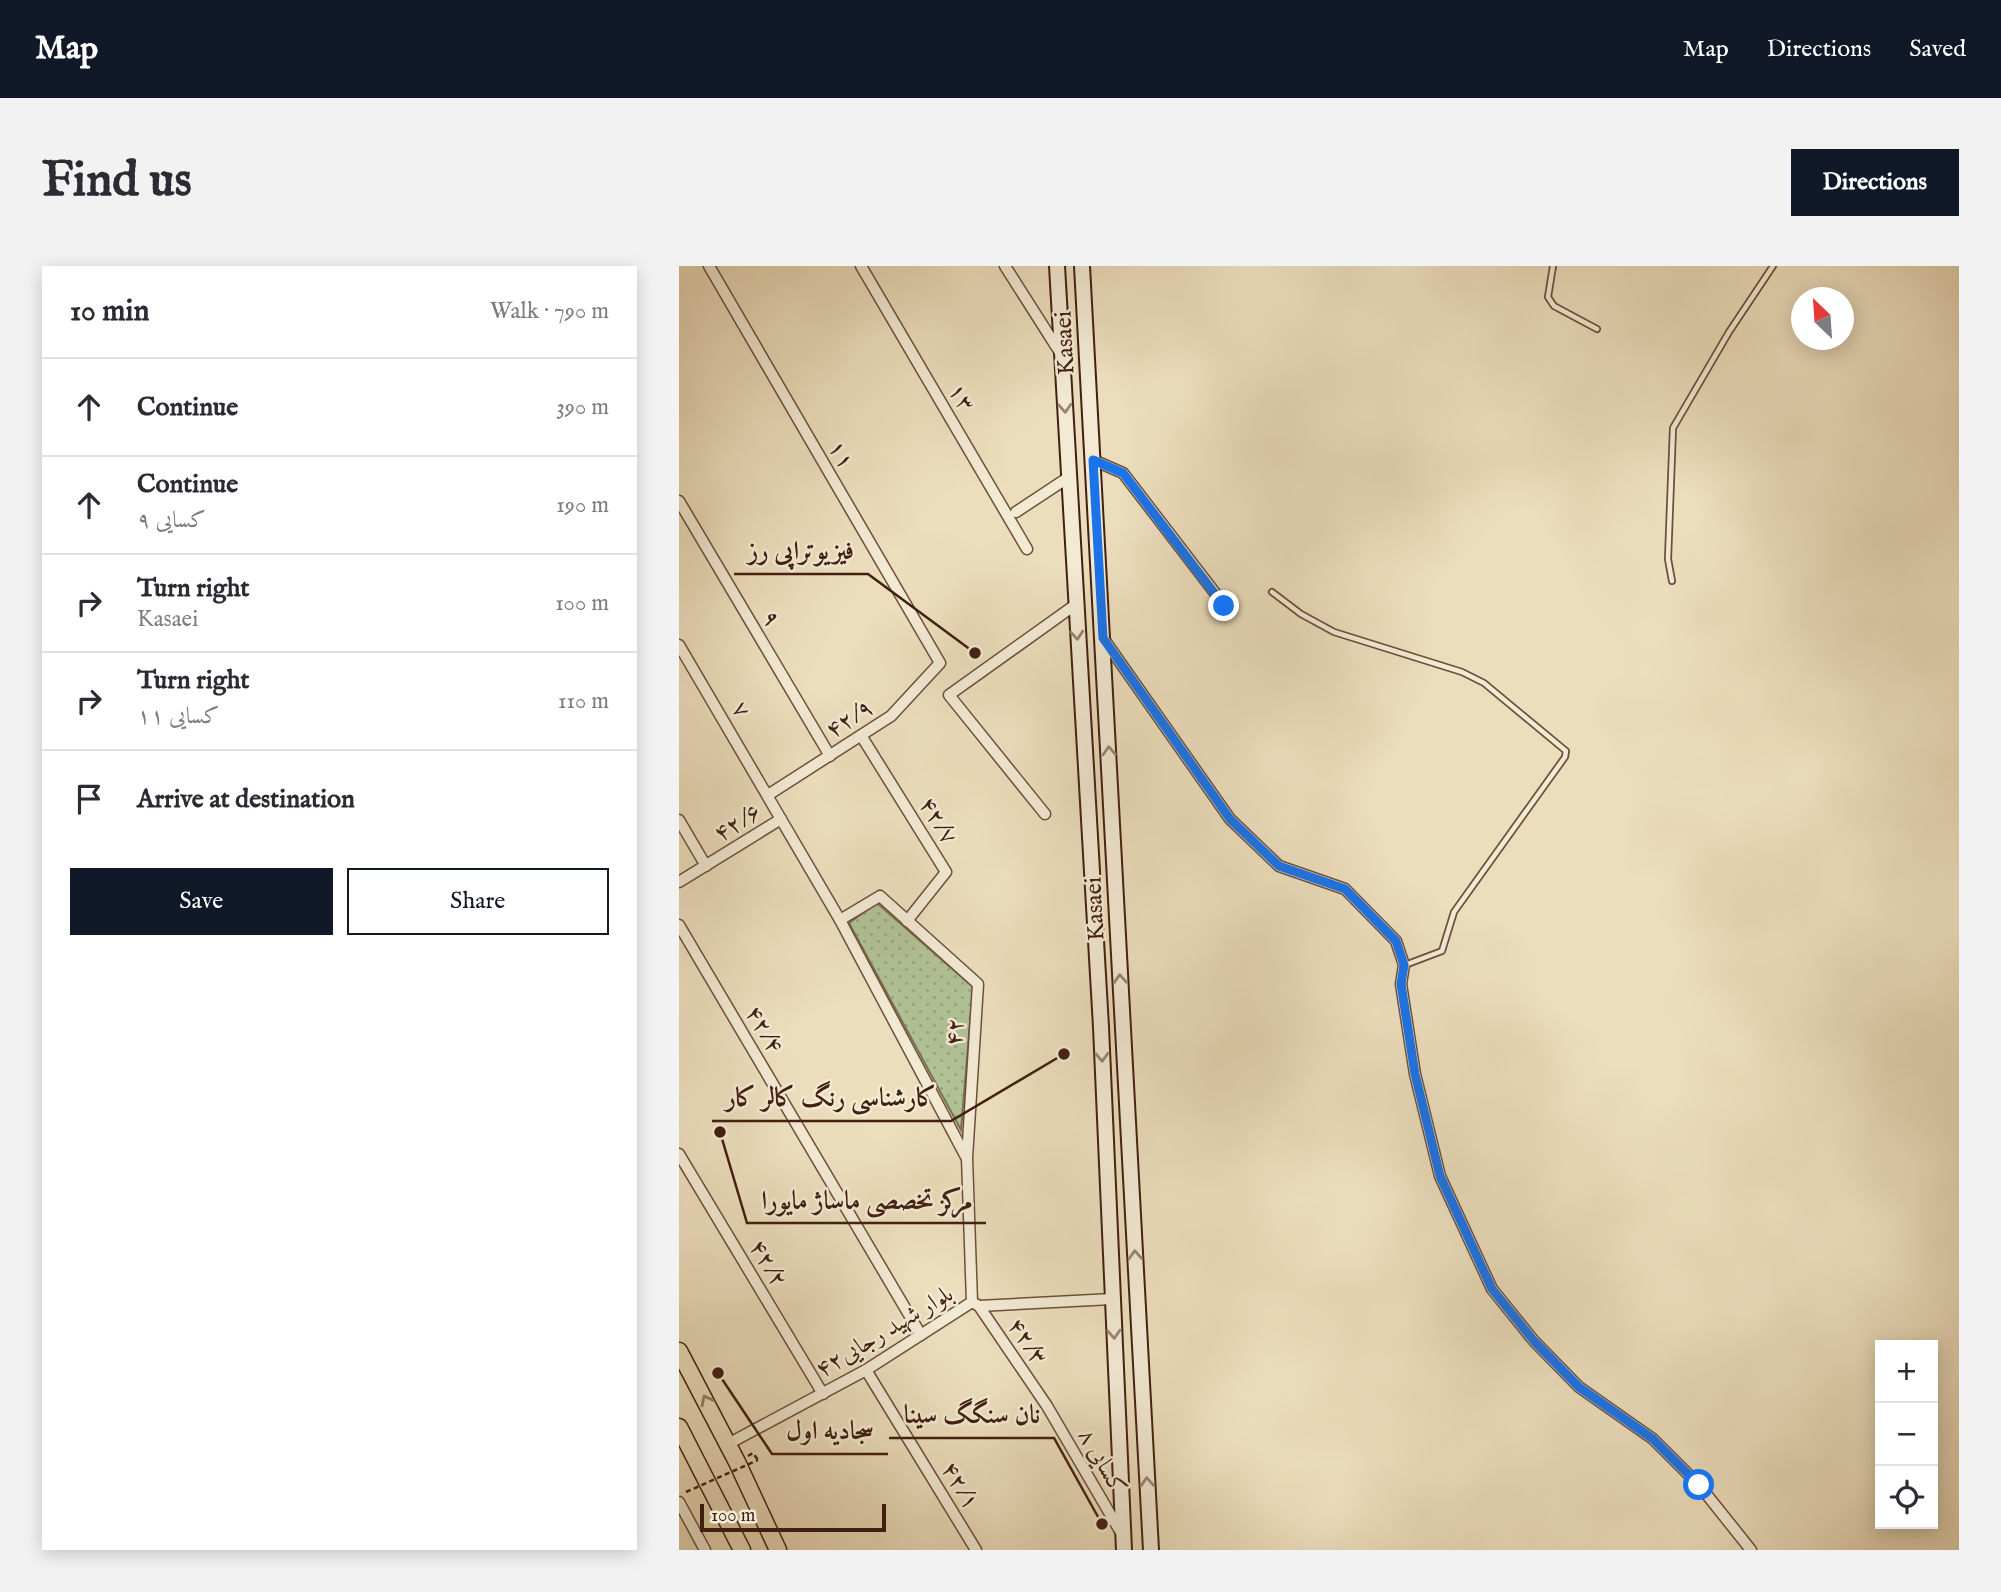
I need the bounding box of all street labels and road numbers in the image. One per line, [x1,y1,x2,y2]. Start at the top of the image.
street label: Kasaei [1048,310,1083,376]
street label: ۱۳ [940,378,981,418]
street label: ۱۱ [820,435,861,475]
street label: ۹ [754,605,788,633]
street label: ۴۲/۹ [820,693,879,746]
street label: ۷ [724,696,758,724]
street label: ۴۲/۷ [911,791,964,850]
street label: ۴۲/۶ [708,797,767,850]
street label: Kasaei [1078,876,1113,942]
street label: ۴۲/۴ [737,1000,790,1059]
street label: ۴۲ [939,1017,972,1047]
street label: ۴۲/۲ [741,1234,794,1293]
street label: بلوار شهید رجایی۴۲ [810,1279,959,1386]
street label: ۴۲/۳ [1000,1312,1054,1371]
street label: ۸ کسایی [1070,1423,1133,1501]
street label: ۴۲/۱ [933,1456,986,1515]

